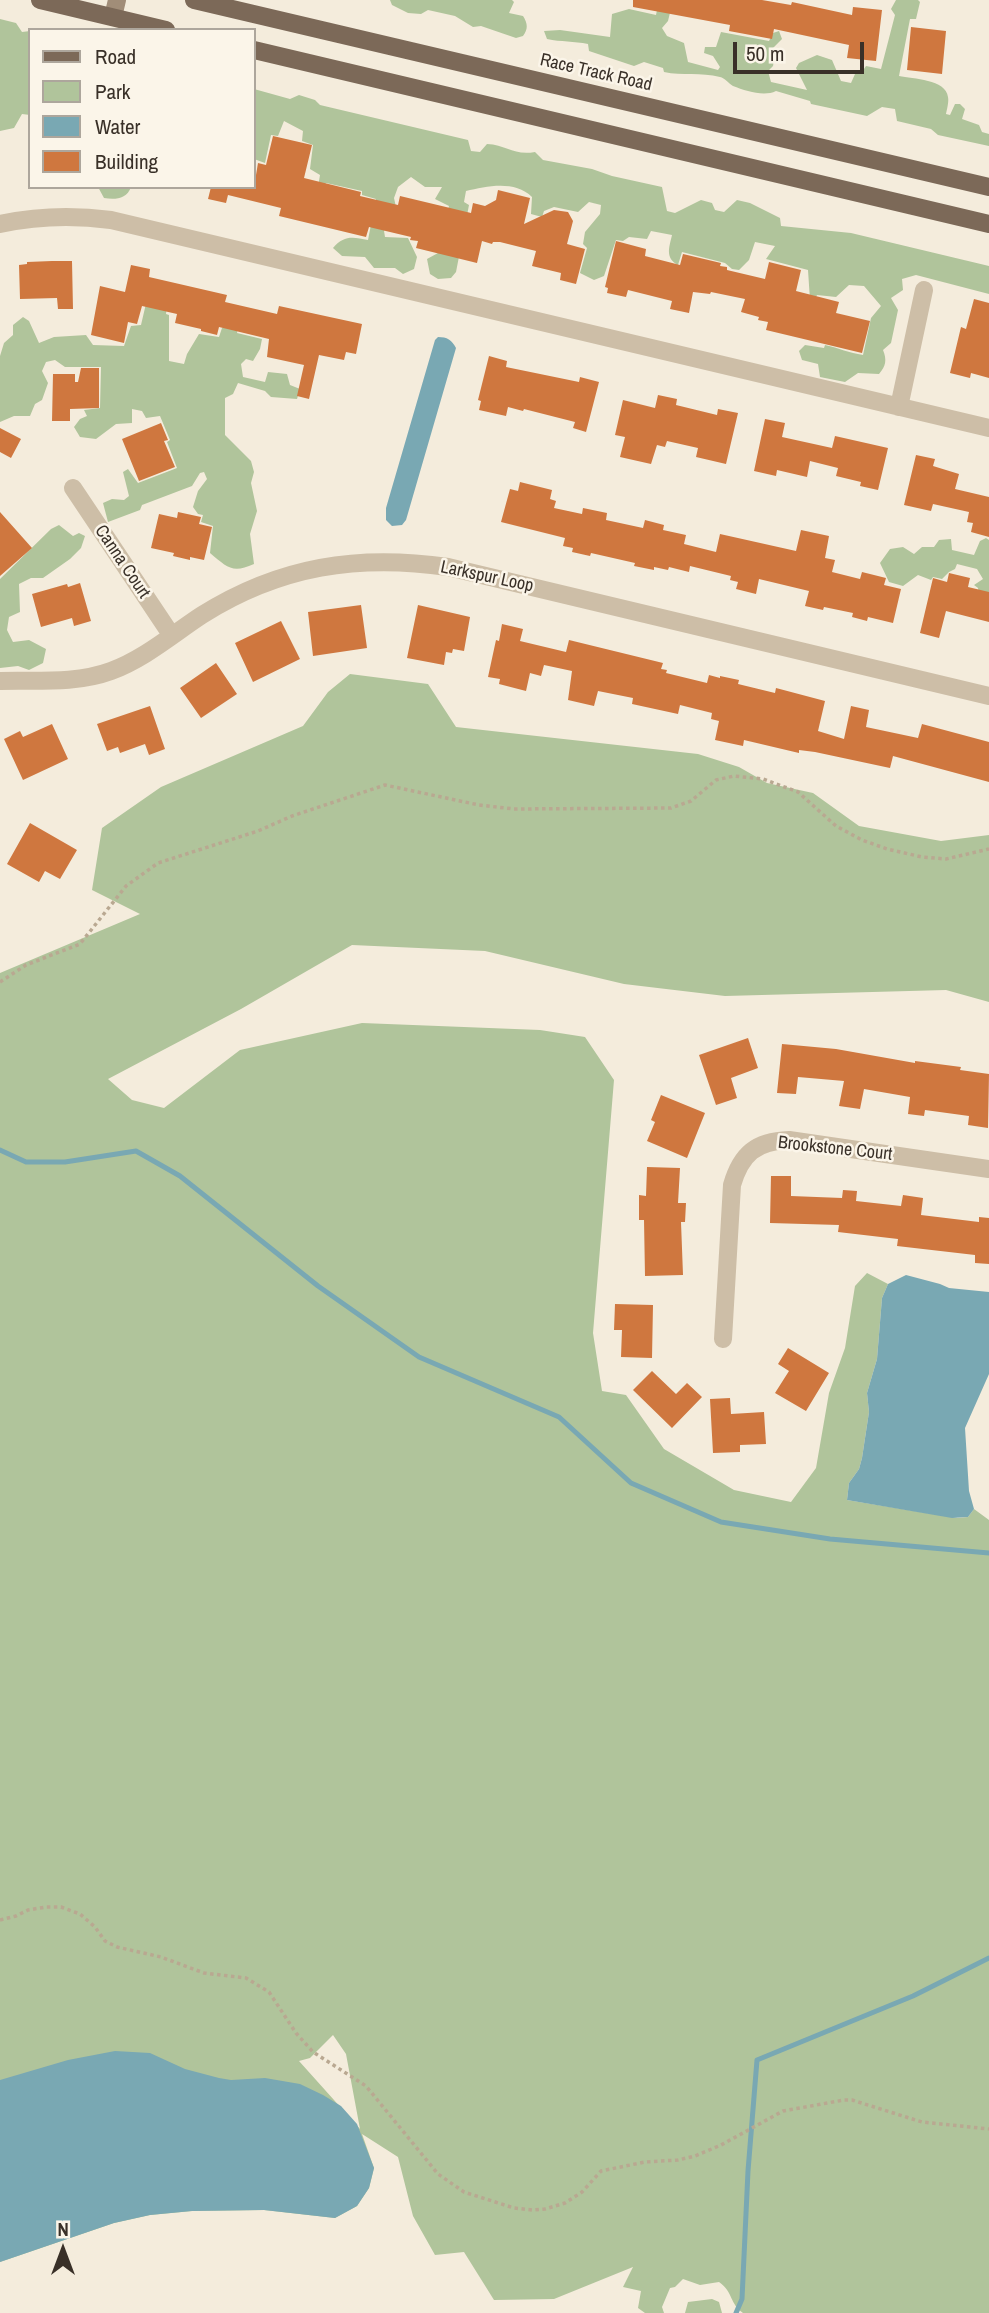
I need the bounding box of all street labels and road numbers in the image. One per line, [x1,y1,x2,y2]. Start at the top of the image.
street label: Race Track Road [538,50,654,96]
street label: Canna Court [90,521,154,603]
street label: Larkspur Loop [439,557,535,597]
street label: Brookstone Court [777,1132,893,1166]

